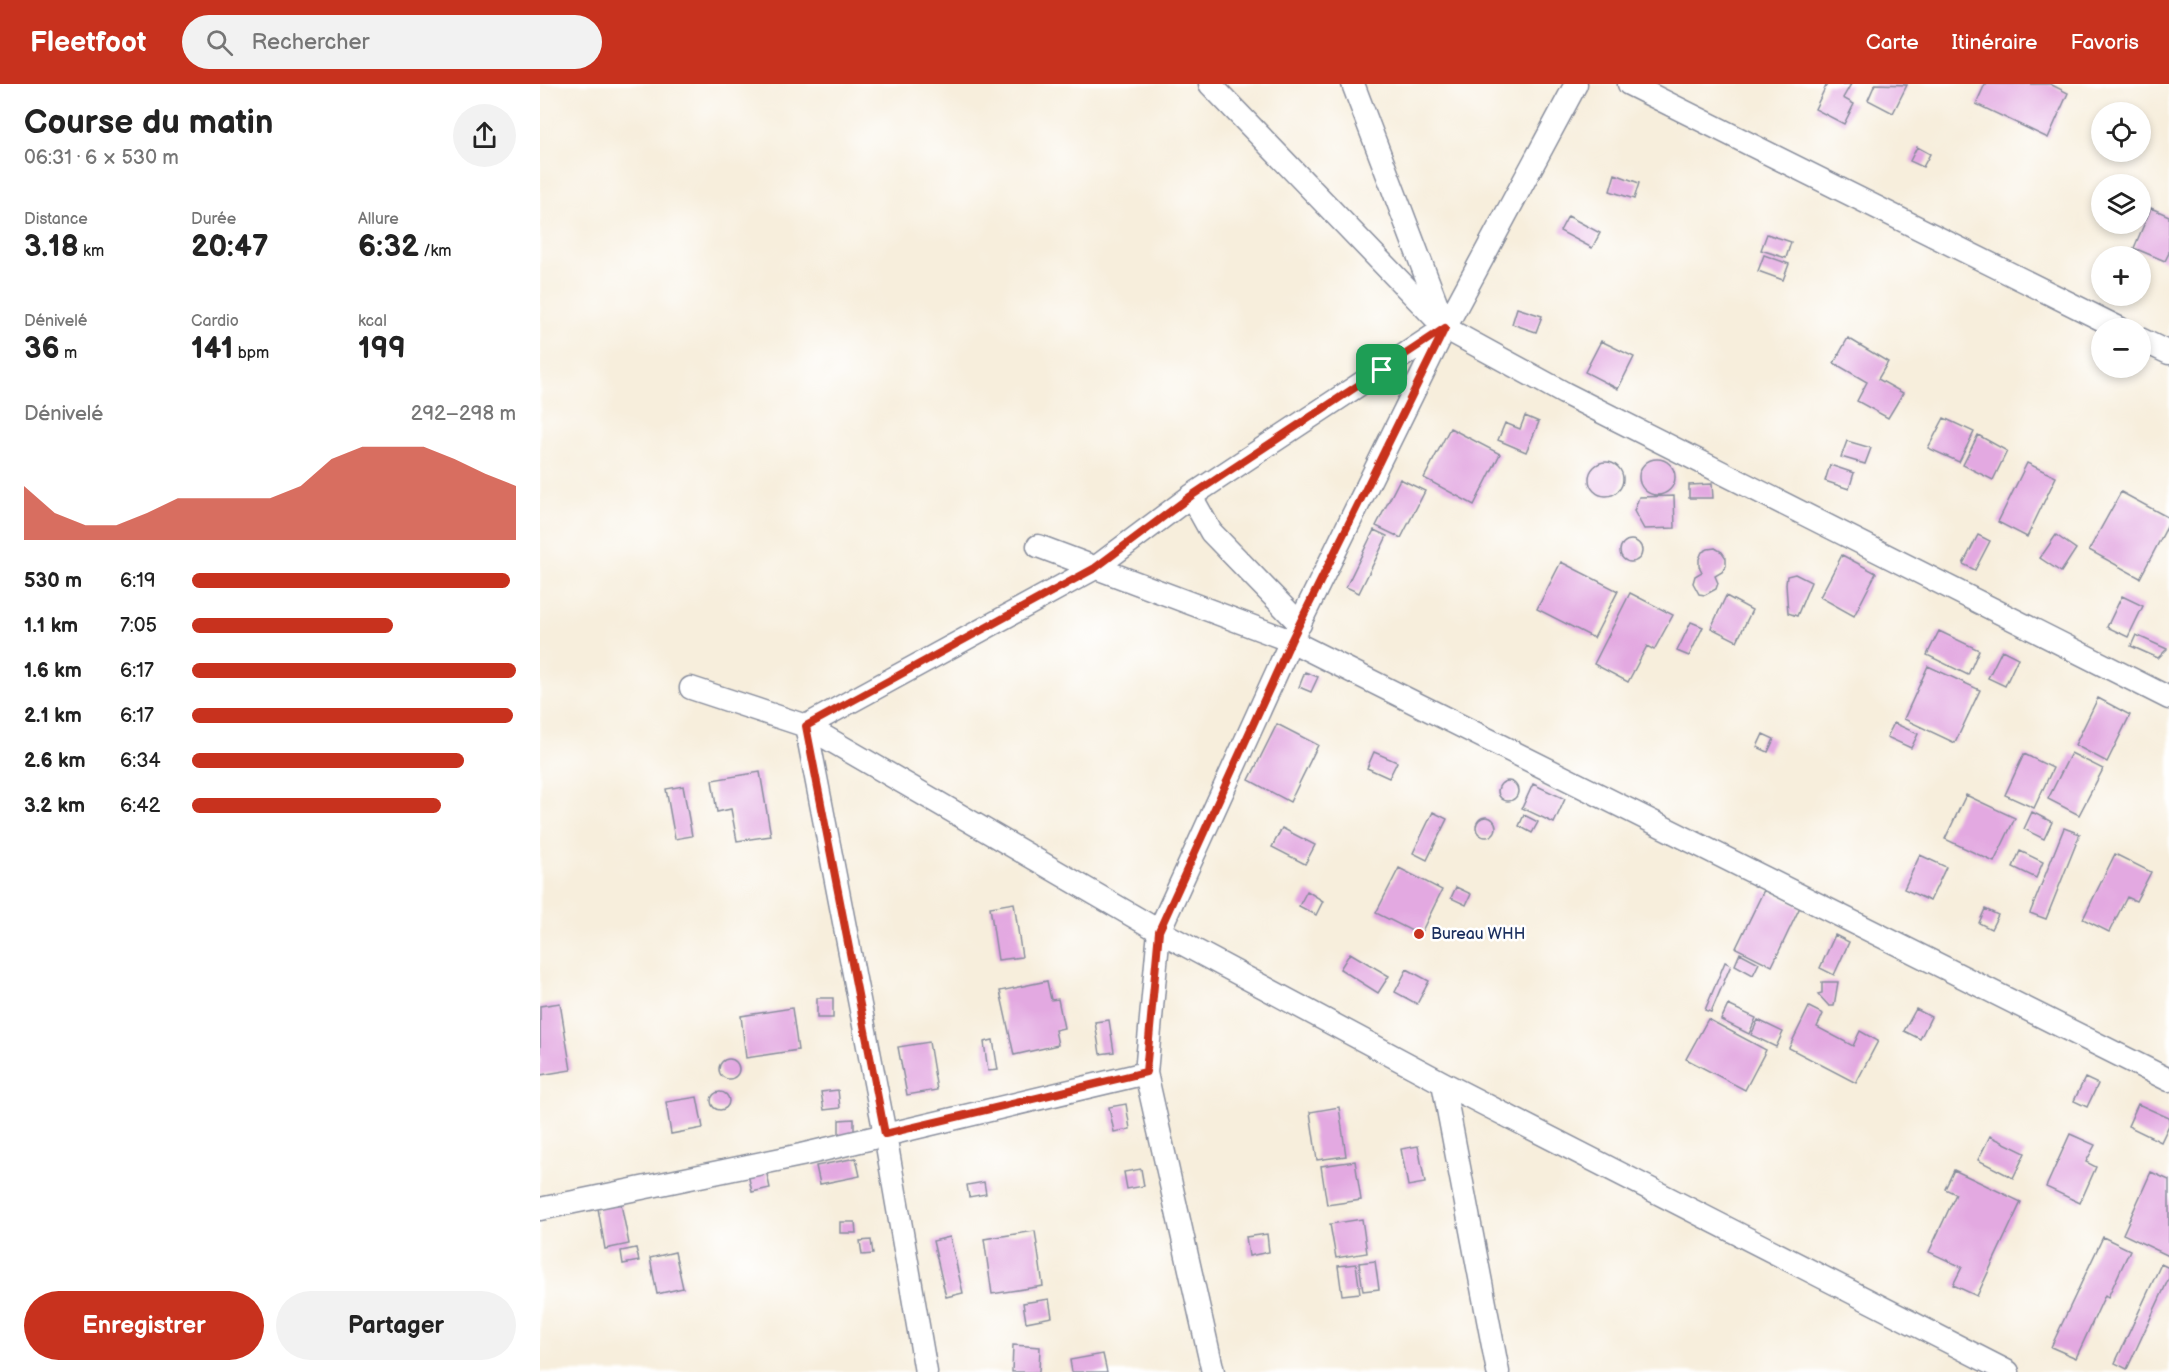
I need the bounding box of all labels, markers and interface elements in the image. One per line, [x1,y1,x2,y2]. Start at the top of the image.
search box [182,15,602,69]
text: Fleetfoot [30,26,146,59]
icon: search [203,26,236,59]
text: Rechercher [251,29,369,56]
text: Carte [1866,30,1919,55]
text: Itinéraire [1952,30,2038,55]
text: Favoris [2071,30,2139,55]
map controls [2091,102,2151,378]
button: locate [2091,102,2151,162]
text: Course du matin [24,103,273,143]
button: share [453,104,516,167]
text: 06:31 · 6 × 530 m [24,146,179,170]
button: layers [2091,174,2151,234]
text: Distance [24,210,88,229]
text: Durée [191,210,236,229]
text: Allure [358,210,399,229]
text: 3.18 [24,229,79,265]
text: 20:47 [191,229,269,265]
text: 6:32 [358,229,419,265]
text: km [79,242,104,261]
text: /km [419,242,452,261]
button: + [2091,246,2151,306]
text: Dénivelé [24,312,87,331]
text: Cardio [191,312,239,331]
text: kcal [358,312,387,331]
button: − [2091,318,2151,378]
text: 36 [24,331,60,367]
text: 141 [191,331,233,367]
text: 199 [358,331,406,367]
text: m [60,344,77,363]
text: bpm [233,344,269,363]
pin [1356,344,1407,395]
icon: arrive [1365,353,1398,386]
text: Dénivelé [24,402,103,426]
text: 292–298 m [411,402,516,426]
text: 530 m [24,569,82,593]
text: 6:19 [120,569,156,593]
text: 1.1 km [24,614,78,638]
text: 7:05 [120,614,157,638]
text: 1.6 km [24,659,82,683]
text: 6:17 [120,659,154,683]
text: 2.1 km [24,704,82,728]
text: 6:17 [120,704,154,728]
text: 2.6 km [24,749,85,773]
text: 6:34 [120,749,161,773]
text: 3.2 km [24,794,85,818]
text: 6:42 [120,794,160,818]
place label: Bureau WHH [1431,925,1525,944]
marker: Bureau WHH [1412,927,1426,941]
button: Enregistrer [24,1291,264,1360]
button: Partager [276,1291,516,1360]

